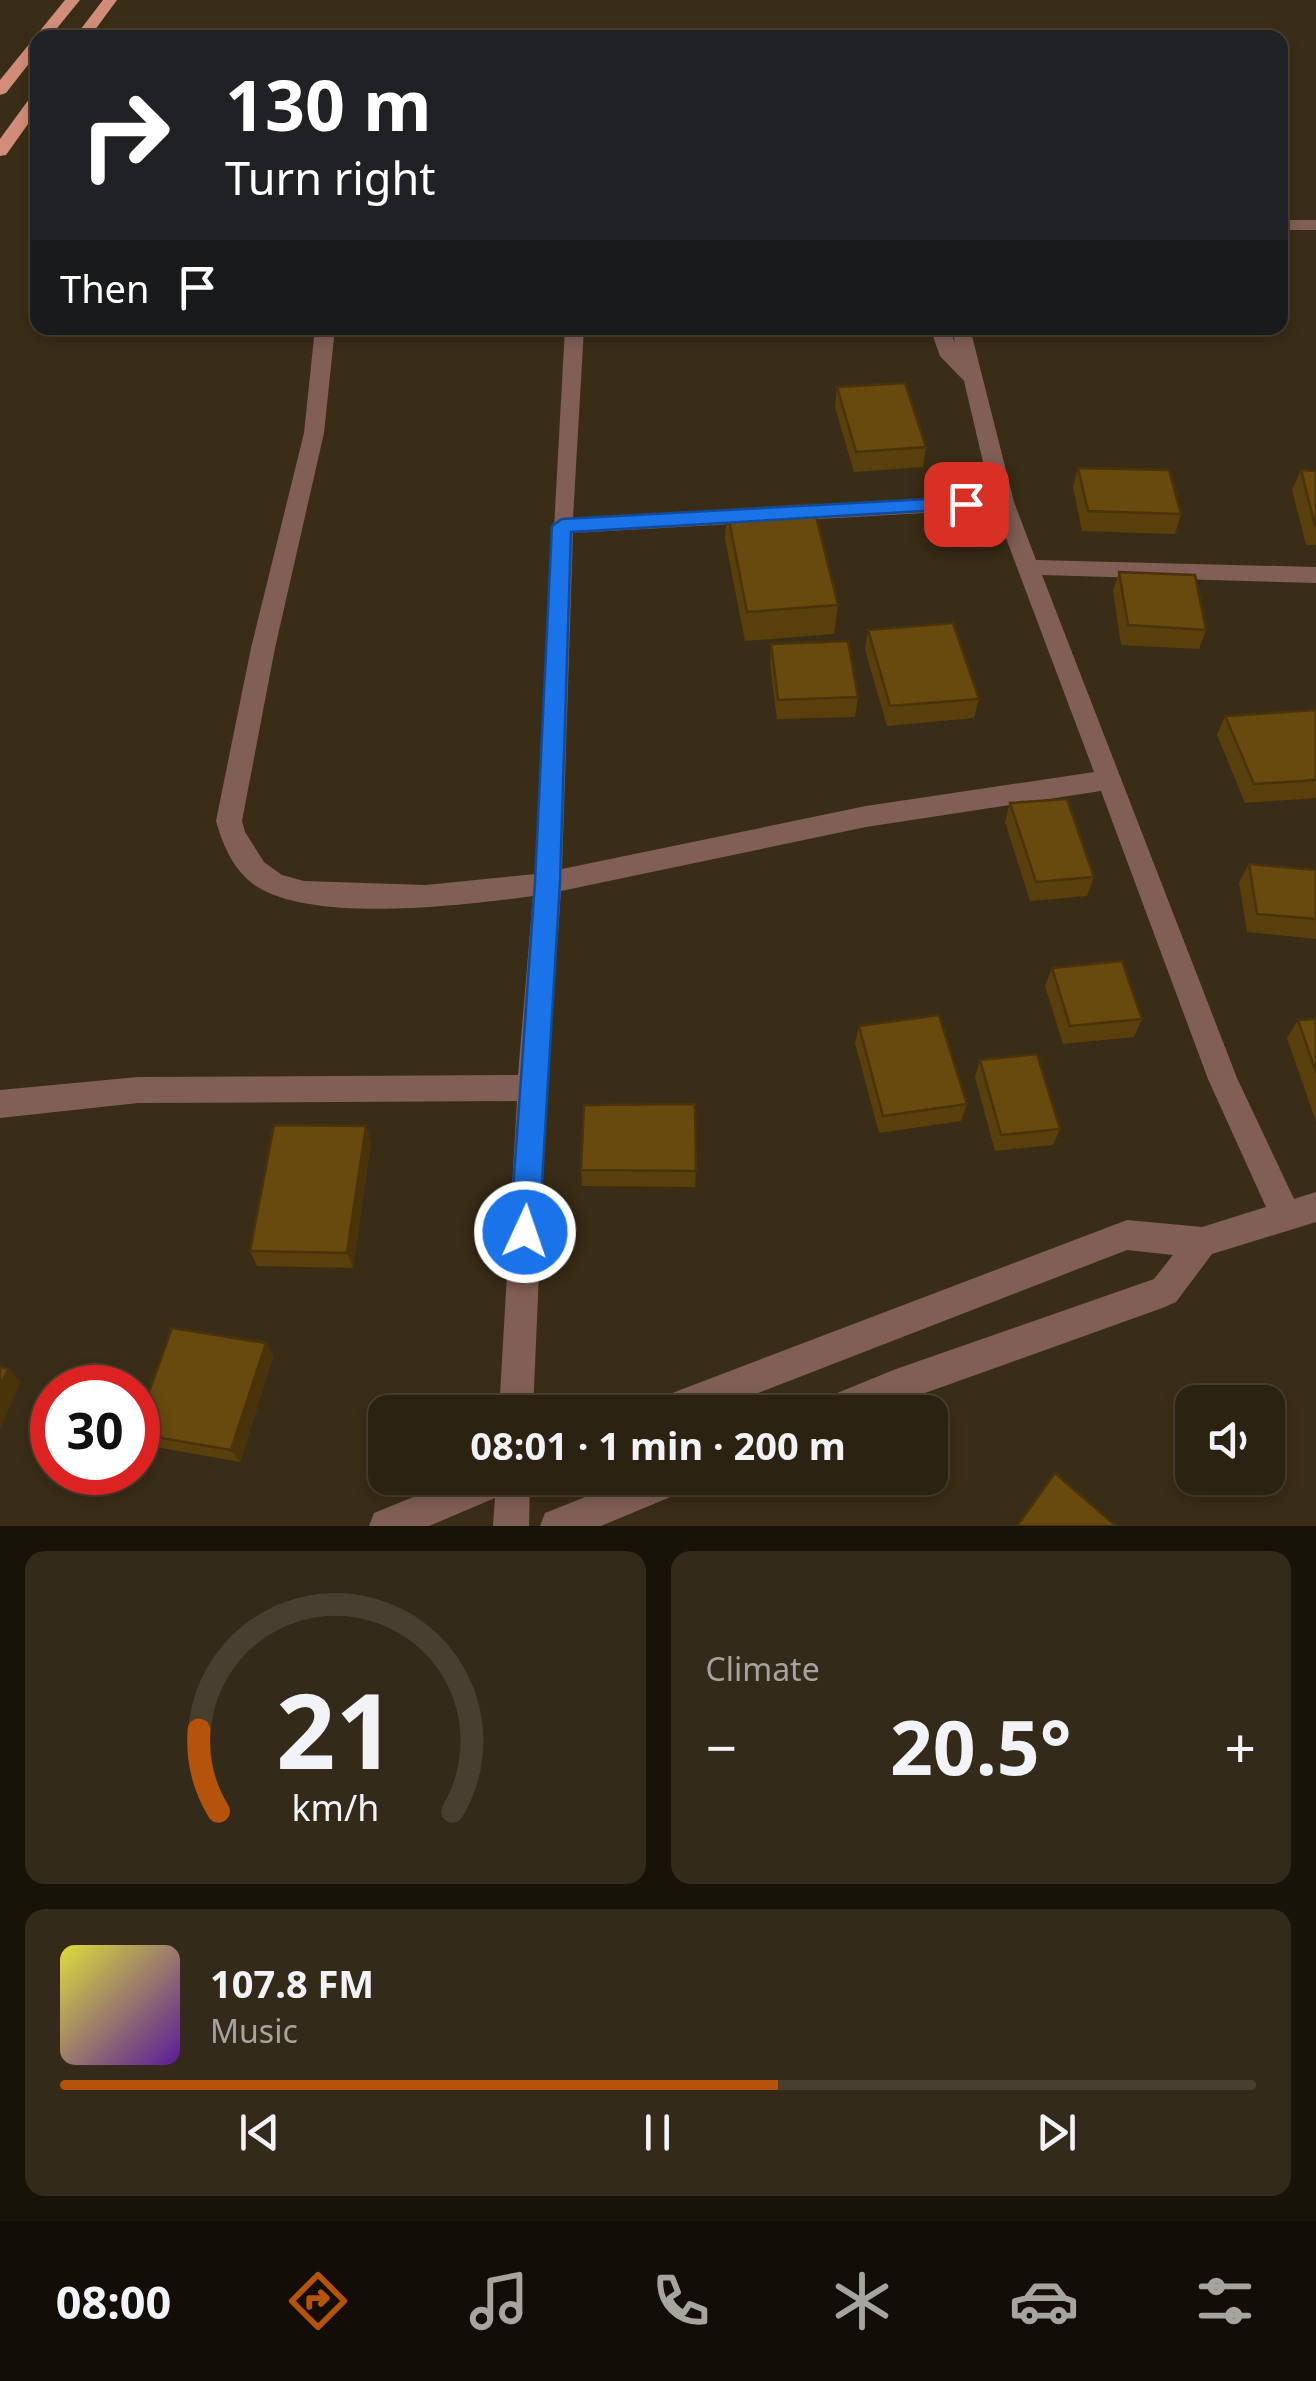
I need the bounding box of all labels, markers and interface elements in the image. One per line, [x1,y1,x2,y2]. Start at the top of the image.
text: 130 m [225,56,432,152]
icon: right [60,70,190,200]
text: Turn right [225,147,436,208]
icon: arrive [170,260,225,315]
text: Then [60,262,150,314]
pin [924,462,1009,547]
icon: arrive [939,477,994,532]
position arrow [473,1180,577,1284]
speed limit sign: 30 [30,1365,160,1495]
map controls [1175,1385,1285,1495]
button: sound [1175,1385,1285,1495]
text: 08:01 · 1 min · 200 m [470,1419,846,1471]
text: Climate [706,1647,820,1690]
text: 21 [276,1658,395,1799]
text: 20.5° [890,1695,1072,1797]
text: − [706,1709,737,1784]
text: + [1225,1709,1256,1784]
text: km/h [291,1783,379,1831]
text: 107.8 FM [210,1957,374,2009]
text: Music [210,2009,298,2052]
icon: previous [232,2105,287,2160]
icon: pause [630,2105,685,2160]
icon: next [1029,2105,1084,2160]
icon: directions [283,2266,353,2336]
icon: music [464,2266,534,2336]
icon: phone [646,2266,716,2336]
icon: climate [827,2266,897,2336]
icon: car [1009,2266,1079,2336]
icon: filters [1190,2266,1260,2336]
text: 08:00 [56,2271,171,2332]

